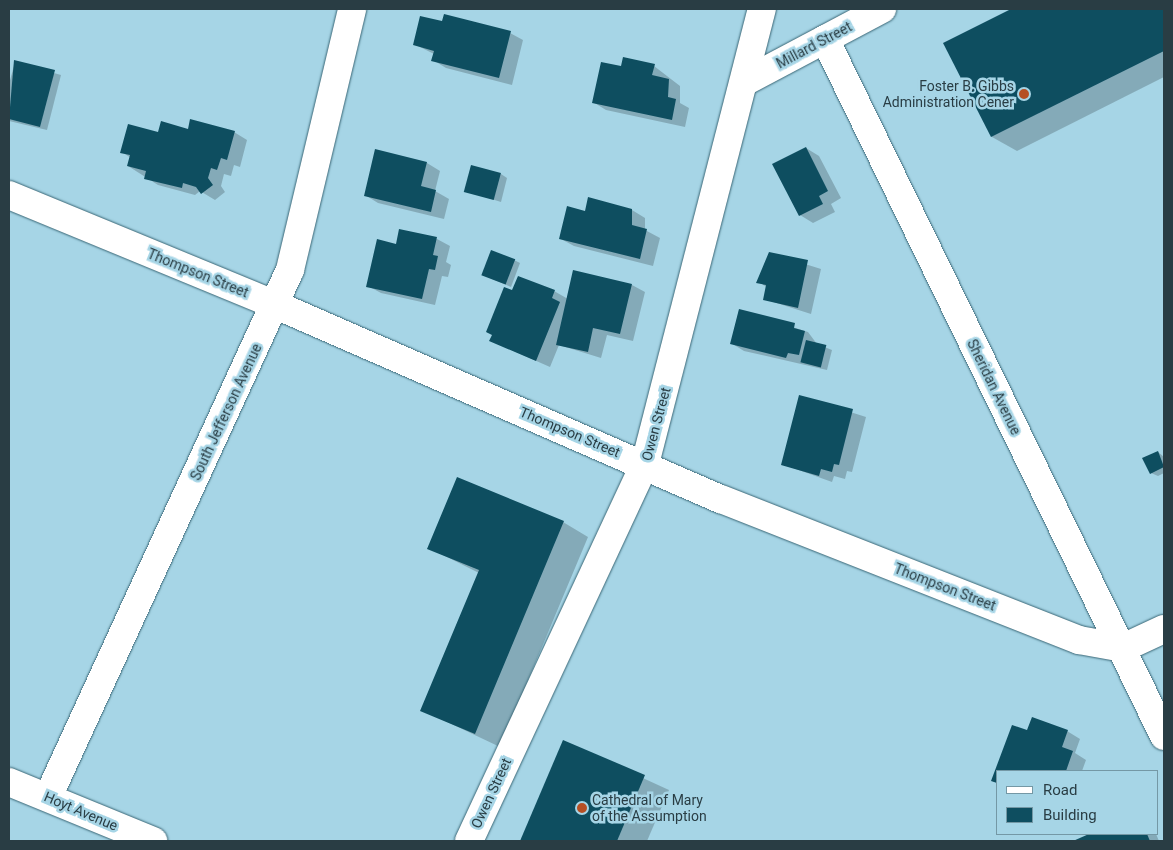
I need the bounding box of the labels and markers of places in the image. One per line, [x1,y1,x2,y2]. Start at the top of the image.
place label: Foster B. Gibbs Administration Cener [883,78,1014,110]
marker: Foster B. Gibbs Administration Cener [1018,88,1030,100]
place label: Cathedral of Mary of the Assumption [592,792,707,824]
marker: Cathedral of Mary of the Assumption [576,802,588,814]

